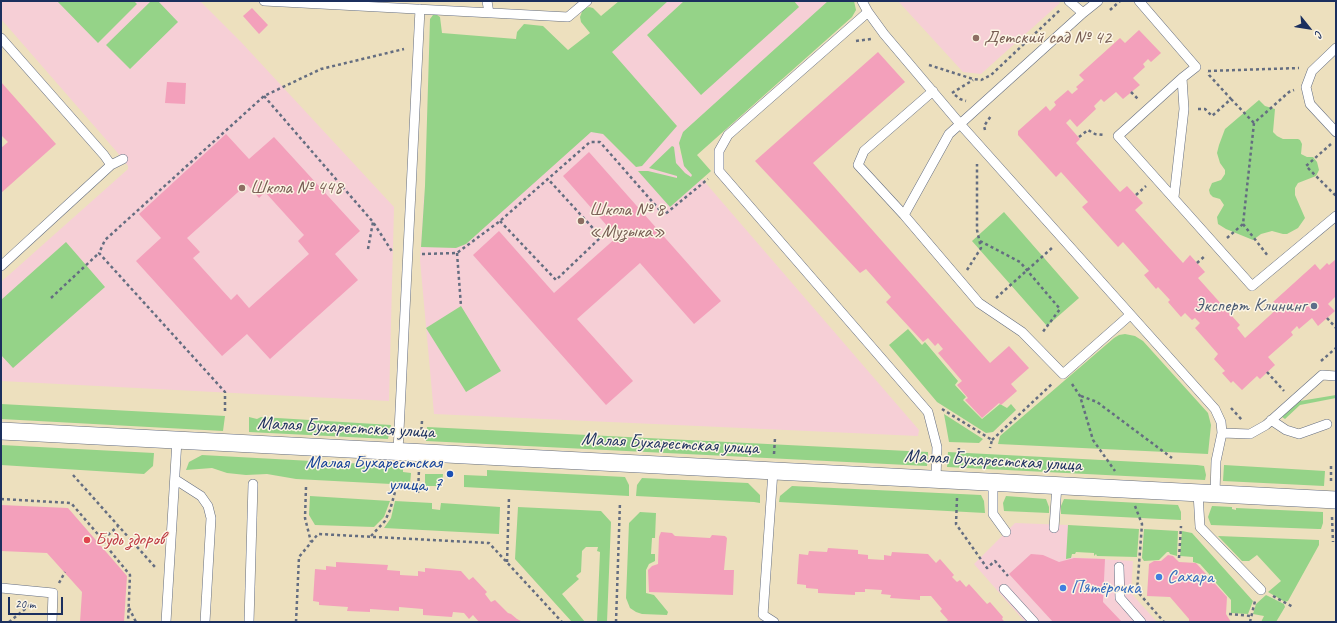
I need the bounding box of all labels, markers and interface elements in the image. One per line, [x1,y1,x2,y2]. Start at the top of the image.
north arrow [1289,8,1329,48]
place label: Детский сад № 42 [984,27,1111,49]
text: С [1312,28,1327,40]
marker: Детский сад № 42 [971,33,981,43]
place label: Школа № 448 [250,177,342,199]
marker: Школа № 448 [237,183,247,193]
place label: Школа № 8 «Музыка» [589,199,665,243]
marker: Школа № 8 «Музыка» [576,216,586,226]
place label: Эксперт Клининг [1194,295,1306,317]
marker: Эксперт Клининг [1309,301,1319,311]
street label: Малая Бухарестская улица [257,412,435,444]
street label: Малая Бухарестская улица [581,428,759,460]
street label: Малая Бухарестская улица [904,445,1082,477]
place label: Малая Бухарестская улица, 7 [306,452,442,496]
marker: Малая Бухарестская улица, 7 [445,469,455,479]
place label: Будь здоров [95,529,165,551]
marker: Будь здоров [82,535,92,545]
place label: Сахара [1167,566,1214,588]
marker: Сахара [1154,572,1164,582]
place label: Пятёрочка [1071,577,1141,599]
marker: Пятёрочка [1058,583,1068,593]
scale bar [10,589,65,615]
text: 20 m [15,596,35,612]

